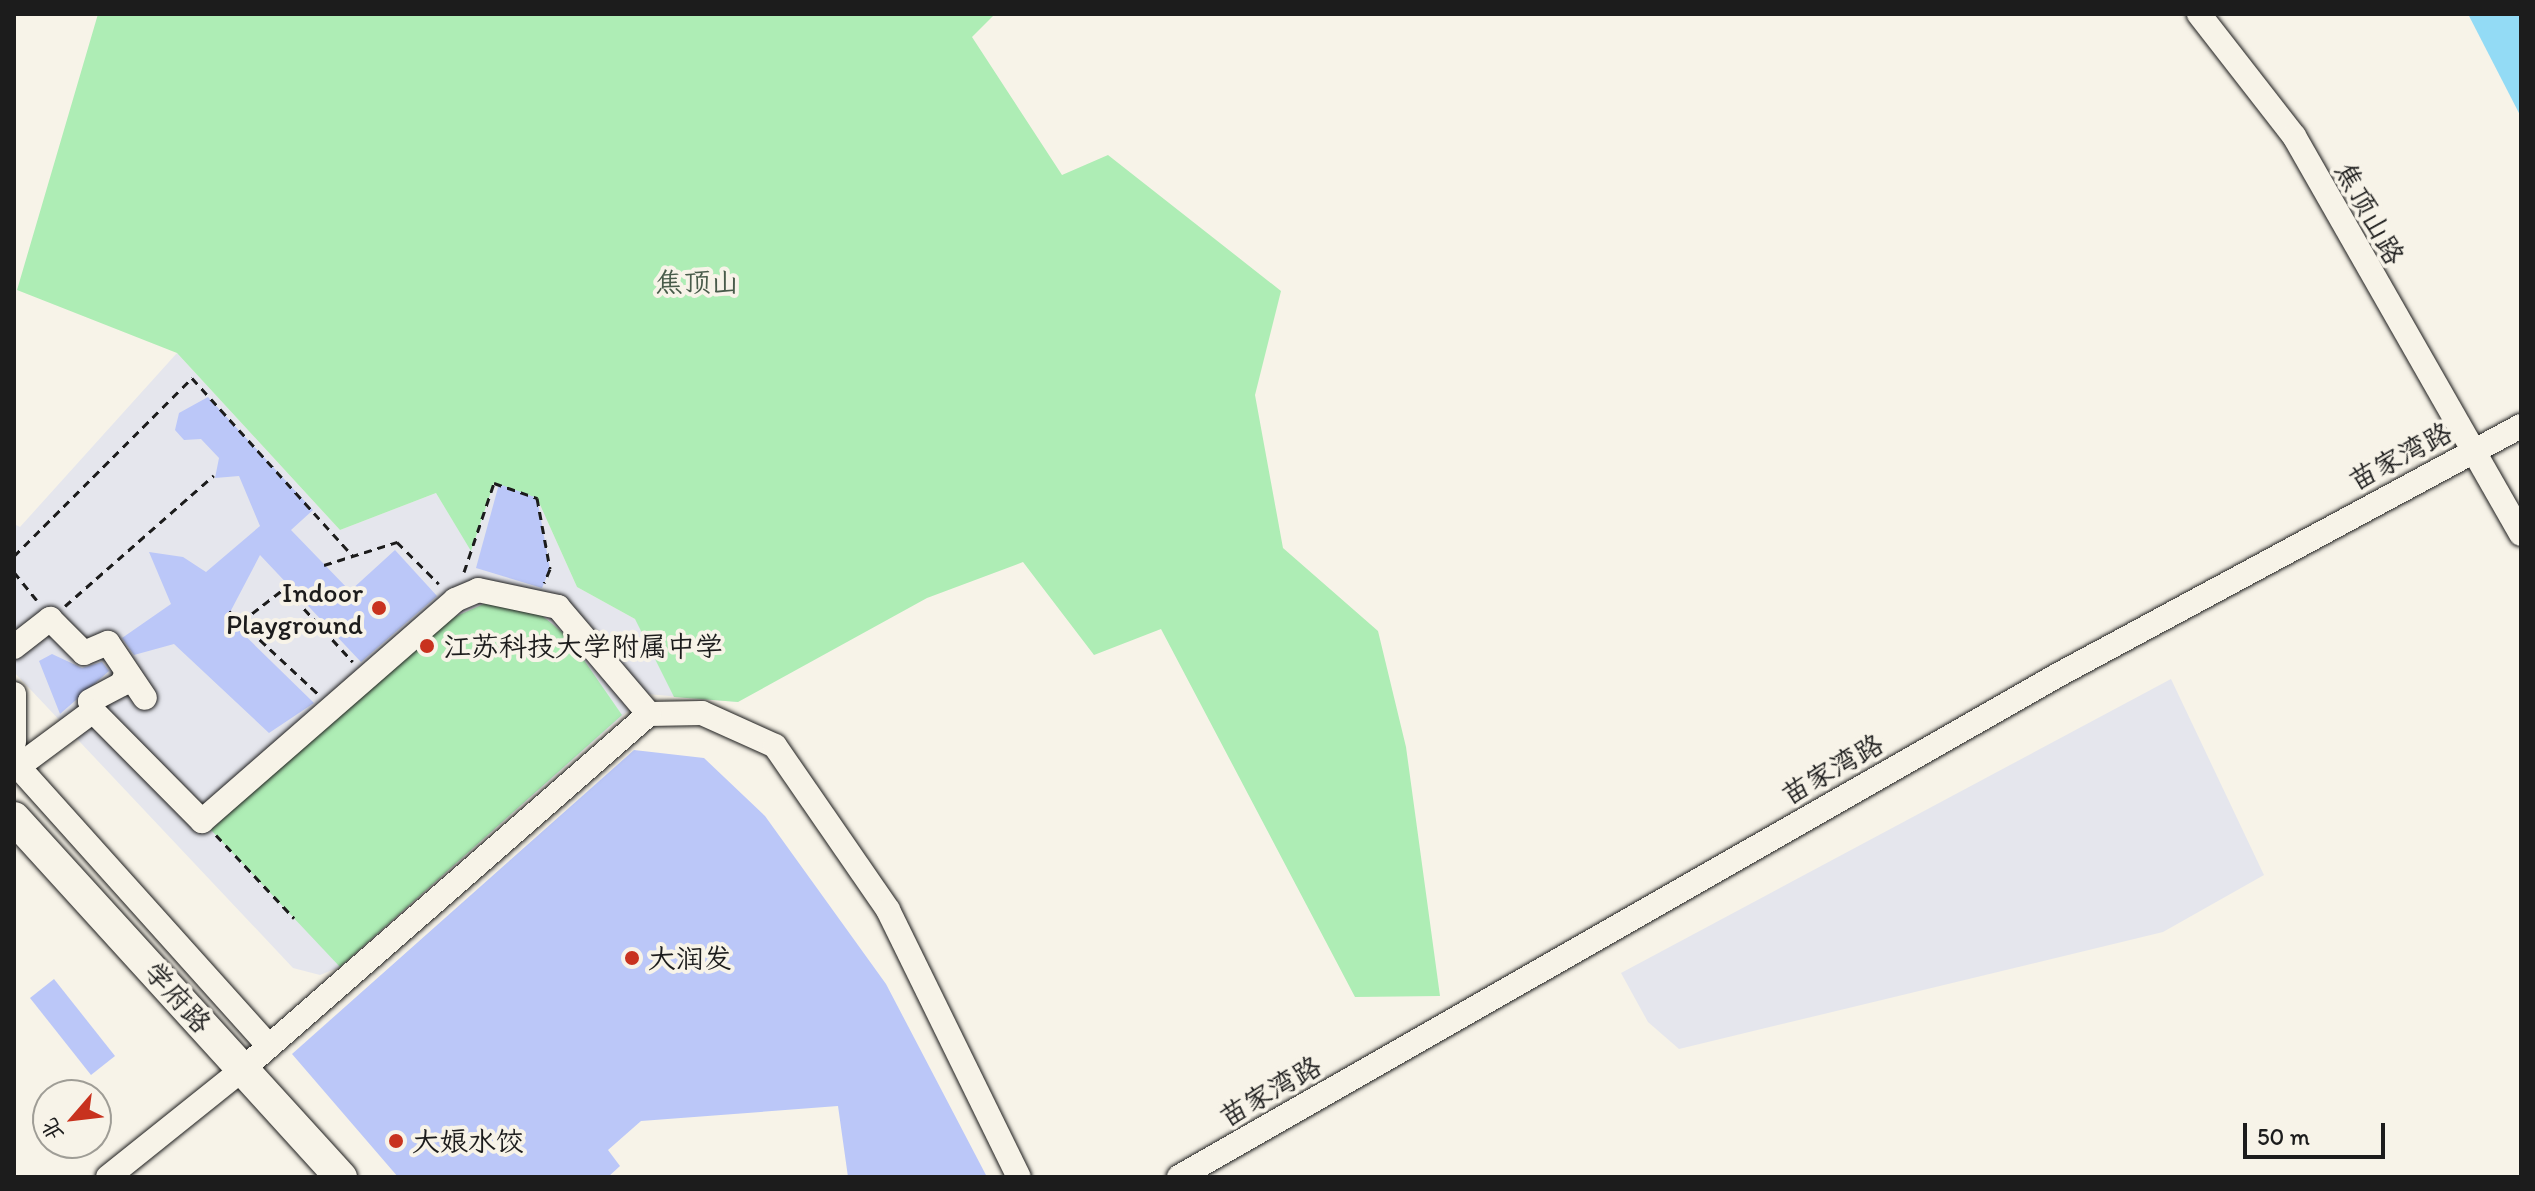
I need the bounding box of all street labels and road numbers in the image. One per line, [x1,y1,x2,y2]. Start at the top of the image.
street label: 焦顶山路 [2328,156,2412,270]
street label: 苗家湾路 [2343,415,2457,497]
street label: 苗家湾路 [1775,726,1889,812]
street label: 学府路 [137,955,219,1039]
street label: 苗家湾路 [1213,1048,1327,1134]

